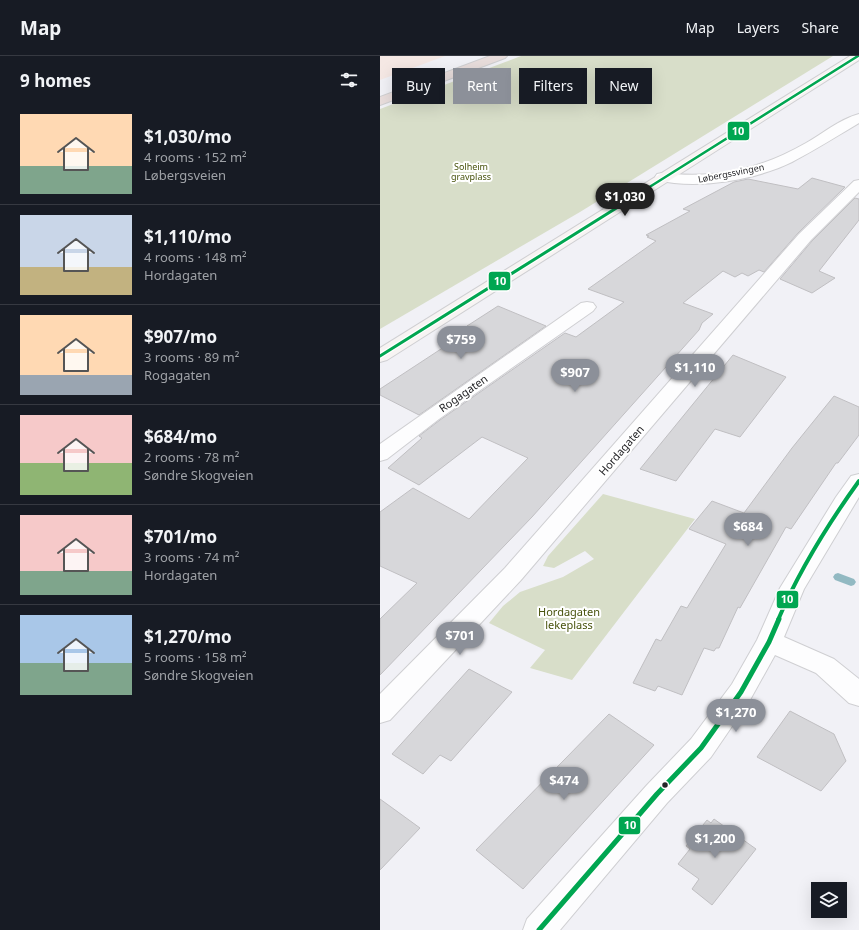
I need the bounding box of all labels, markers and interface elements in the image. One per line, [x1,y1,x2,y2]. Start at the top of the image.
text: Map [20,15,61,41]
text: Map [686,18,715,37]
text: Layers [737,18,779,37]
text: Share [801,18,839,37]
chip: Buy [392,68,445,104]
chip: Rent [453,68,511,104]
chip: Filters [519,68,587,104]
chip: New [595,68,652,104]
text: 9 homes [20,69,91,92]
icon: filters [338,69,360,91]
line badge: 10 [727,121,750,141]
text: 10 [732,123,744,138]
text: $1,030/mo [144,125,232,148]
icon: home [52,130,100,178]
text: 4 rooms · 152 m² [144,148,247,166]
park label: Solheim gravplass [451,160,491,183]
street label: Løbergssvingen [697,160,765,186]
text: Løbergsveien [144,166,226,184]
pin: $1,030 [592,183,658,217]
text: $1,030 [605,187,645,205]
text: $1,110/mo [144,225,232,248]
icon: home [52,231,100,279]
text: 4 rooms · 148 m² [144,248,247,266]
text: Hordagaten [144,266,217,284]
line badge: 10 [488,271,511,291]
text: 10 [494,273,506,288]
text: $907/mo [144,325,217,348]
pin: $759 [437,326,485,360]
text: $759 [446,330,476,348]
icon: home [52,331,100,379]
text: 3 rooms · 89 m² [144,348,239,366]
pin: $1,110 [662,354,728,388]
text: $1,110 [675,358,715,376]
pin: $907 [551,359,599,393]
text: $907 [560,363,590,381]
text: Rogagaten [144,366,211,384]
street label: Rogagaten [436,371,490,415]
street label: Hordagaten [595,422,647,478]
text: $684/mo [144,425,217,448]
icon: home [52,431,100,479]
text: 2 rooms · 78 m² [144,448,239,466]
text: Søndre Skogveien [144,466,253,484]
pin: $684 [724,513,772,547]
text: $684 [733,517,763,535]
text: $701/mo [144,525,217,548]
icon: home [52,531,100,579]
text: 3 rooms · 74 m² [144,548,239,566]
text: Hordagaten [144,566,217,584]
line badge: 10 [776,590,799,609]
text: 10 [781,591,793,606]
park label: Hordagaten lekeplass [538,604,600,632]
pin: $701 [436,622,484,656]
text: $1,270/mo [144,625,232,648]
text: $701 [445,626,475,644]
icon: home [52,631,100,679]
text: 5 rooms · 158 m² [144,648,247,666]
text: Søndre Skogveien [144,666,253,684]
pin: $1,270 [703,699,769,733]
text: $1,270 [716,703,756,721]
pin: $474 [540,767,588,801]
text: $474 [549,771,579,789]
unlabelled marker [660,780,670,790]
line badge: 10 [618,816,641,835]
text: 10 [624,817,636,832]
pin: $1,200 [682,825,748,859]
text: $1,200 [695,829,735,847]
map controls [811,882,847,918]
button: layers [811,882,847,918]

